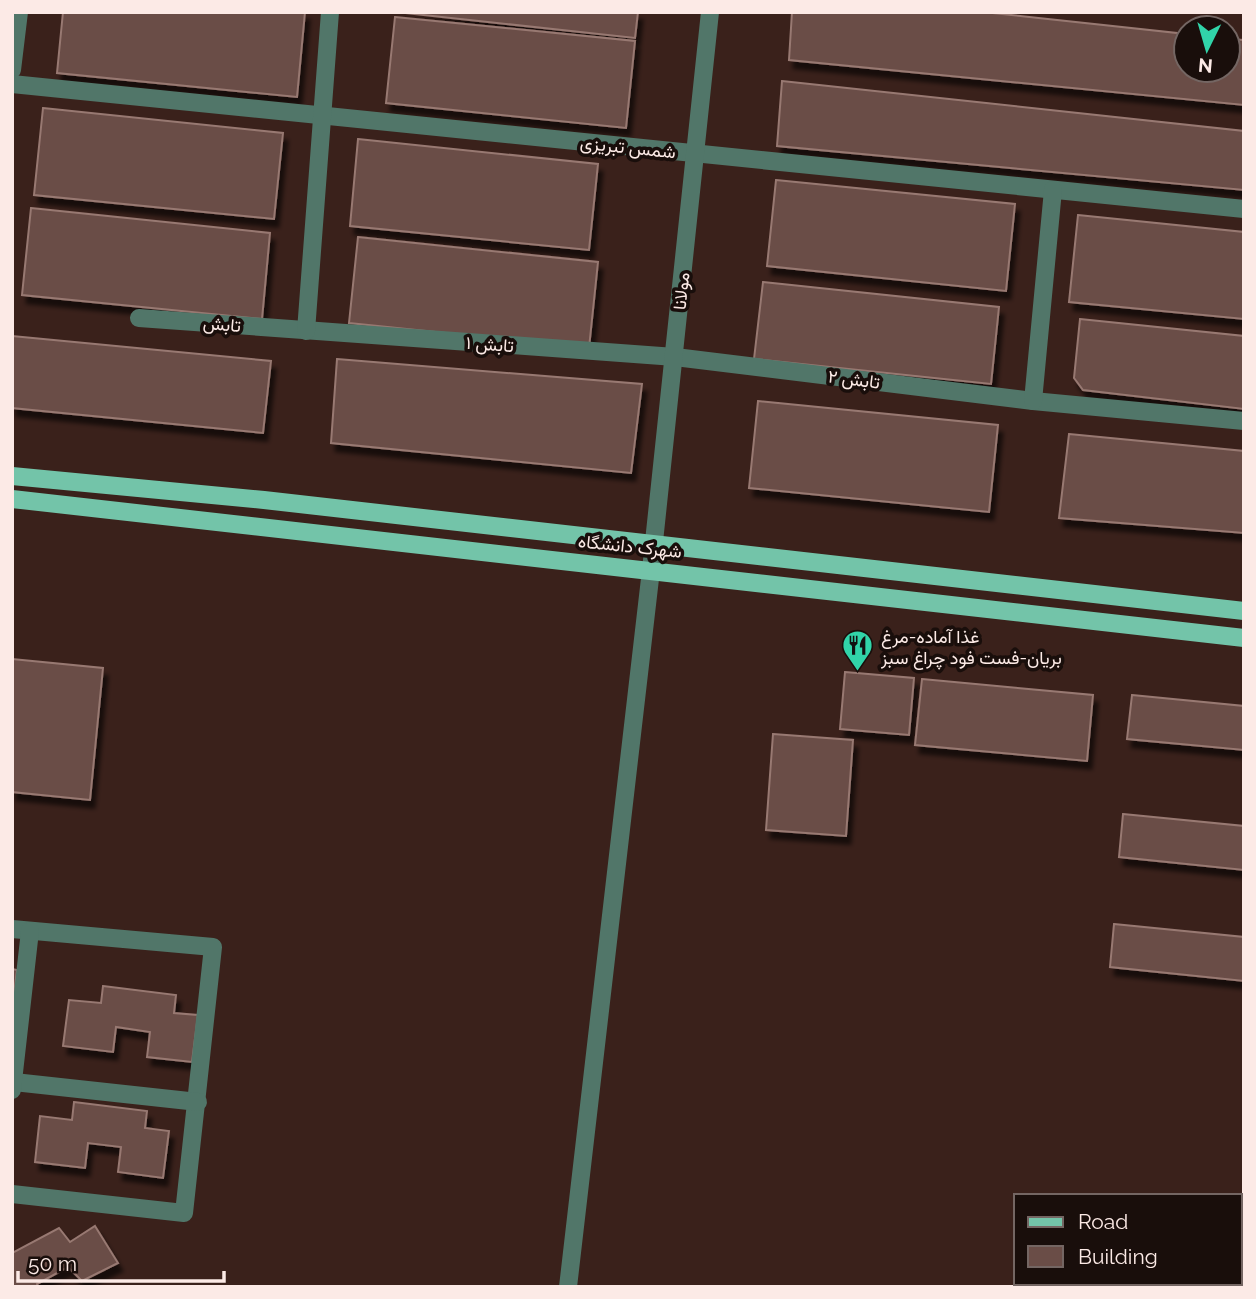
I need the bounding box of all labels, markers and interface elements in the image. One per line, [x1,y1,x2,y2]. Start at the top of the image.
north arrow [1172,14,1242,84]
text: N [1197,54,1214,78]
street label: شمس تبریزی [579,132,677,163]
street label: مولانا [669,271,694,311]
street label: تابش [202,312,242,337]
street label: تابش ۱ [465,332,515,357]
street label: تابش ۲ [827,365,881,394]
street label: شهرک دانشگاه [577,530,683,563]
place label: غذا آماده-مرغ بریان-فست فود چراغ سبز [880,626,1062,670]
restaurant icon: غذا آماده-مرغ بریان-فست فود چراغ سبز [841,629,875,673]
legend [1014,1194,1242,1285]
text: Road [1078,1209,1128,1234]
scale bar [18,1240,224,1284]
text: Building [1078,1244,1158,1269]
text: 50 m [28,1251,77,1276]

